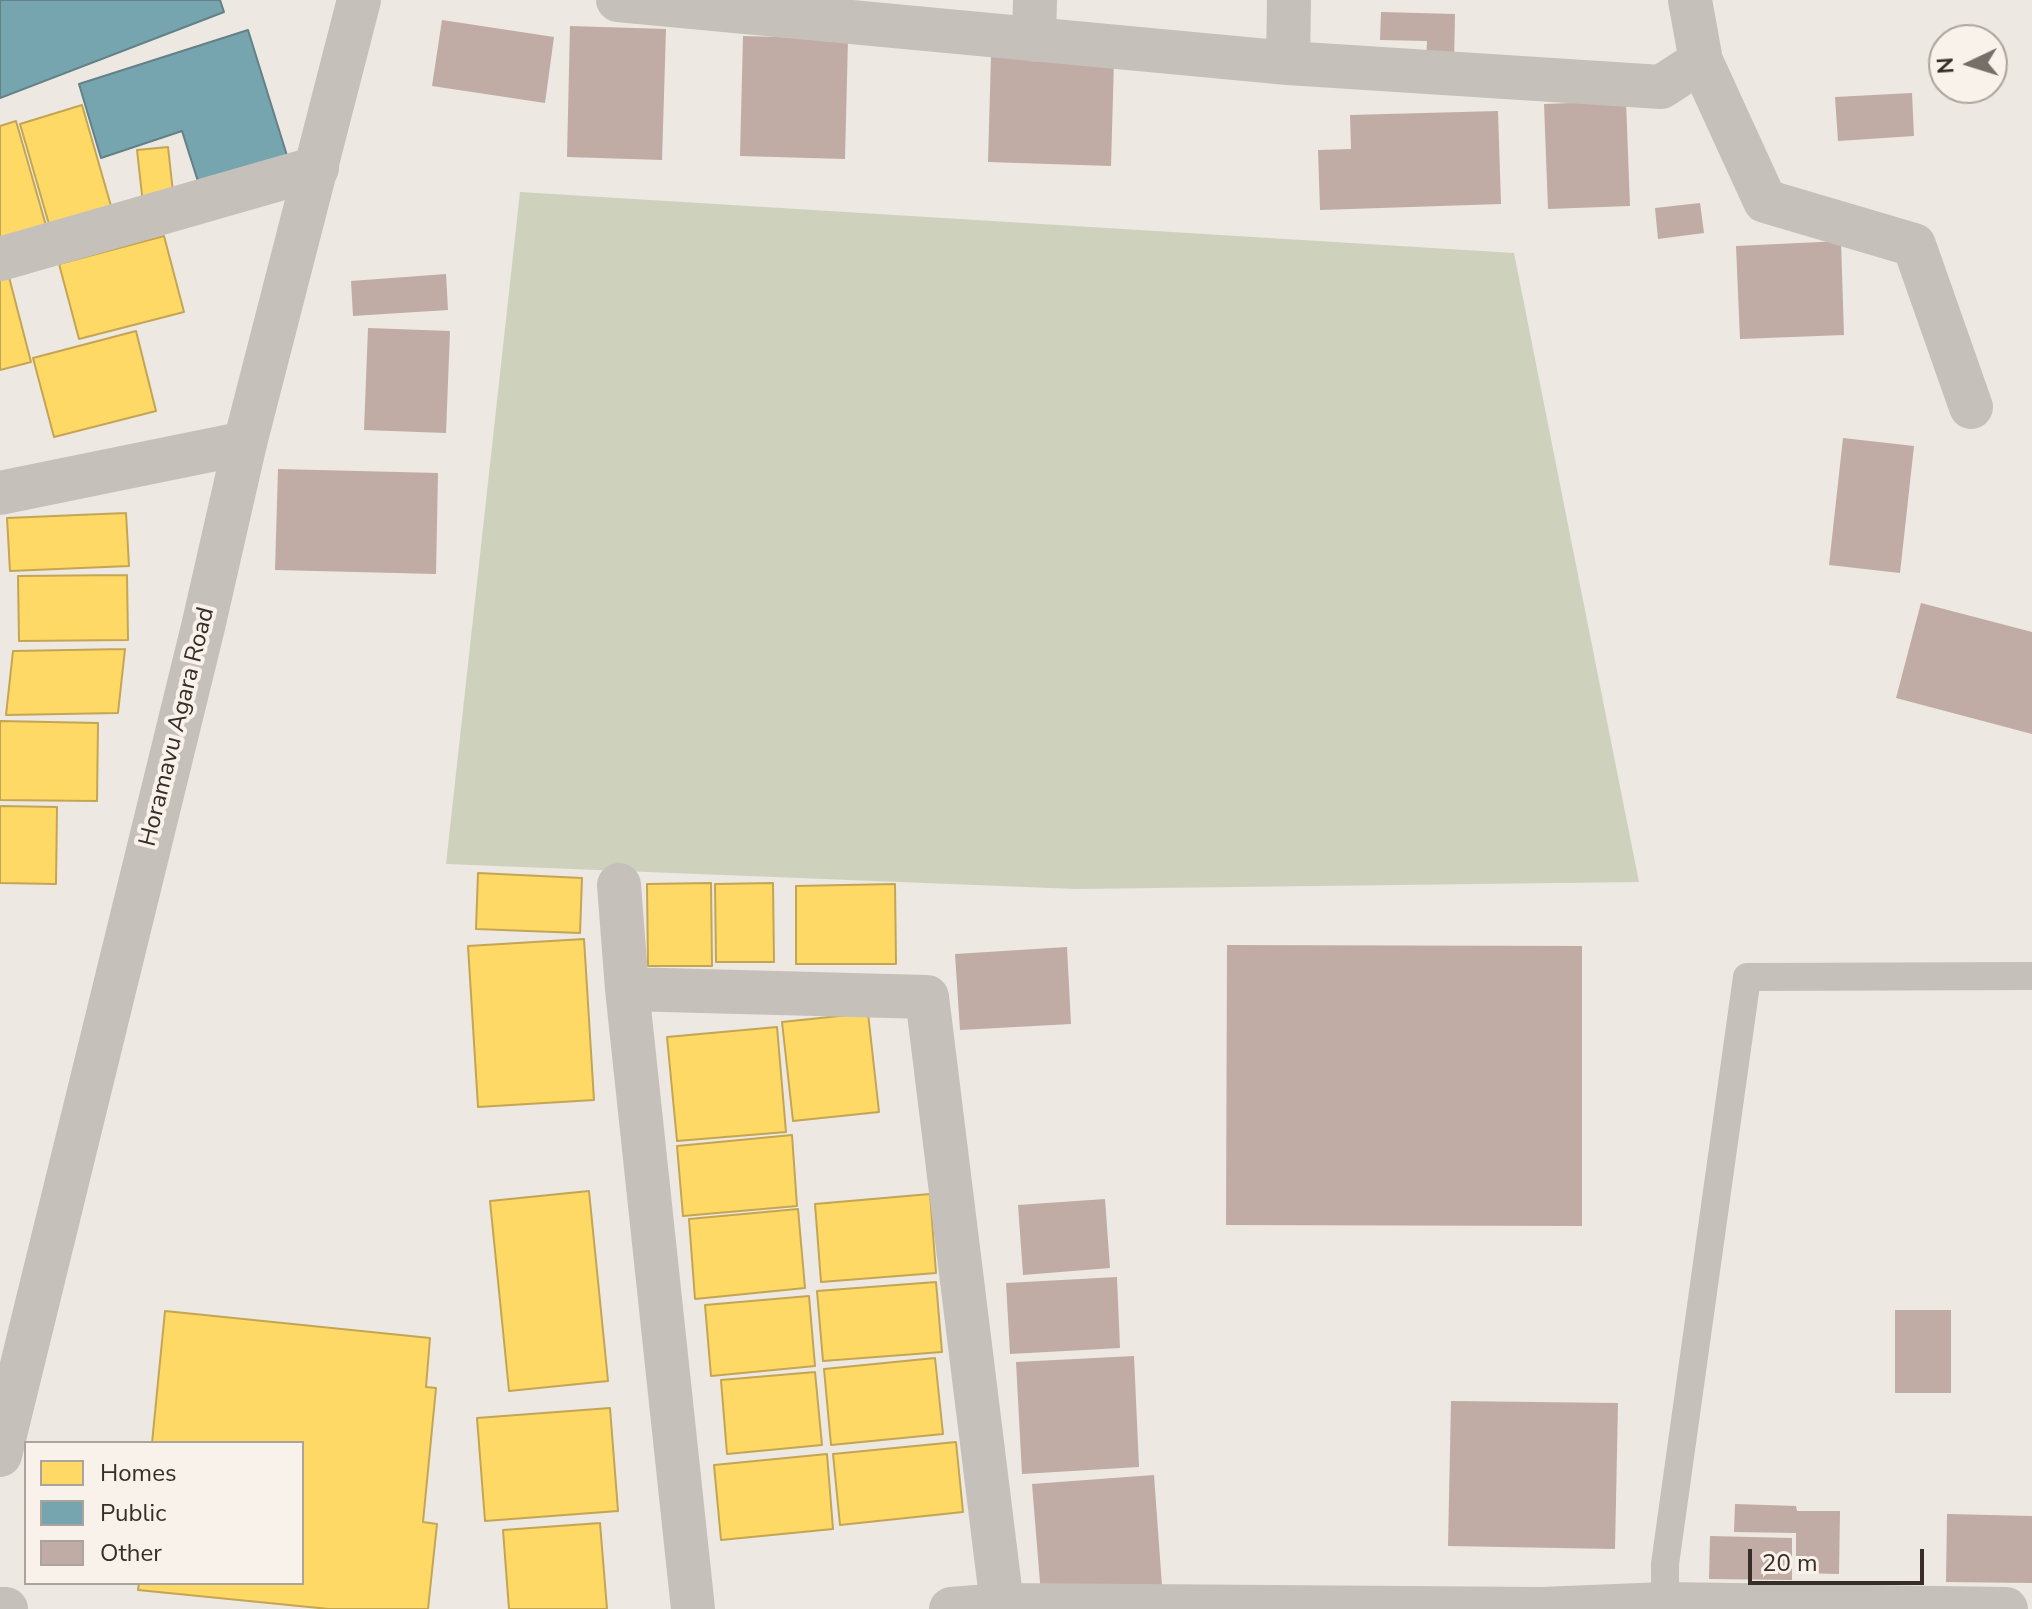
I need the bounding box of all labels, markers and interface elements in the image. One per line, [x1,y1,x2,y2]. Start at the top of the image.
north arrow [1928,24,2008,104]
text: N [1931,56,1962,75]
street label: Horamavu Agara Road [134,605,222,849]
legend [24,1441,304,1585]
text: Homes [100,1457,176,1489]
text: Public [100,1497,166,1529]
scale bar [1752,1533,1928,1583]
text: Other [100,1537,162,1569]
text: 20 m [1762,1547,1818,1579]

